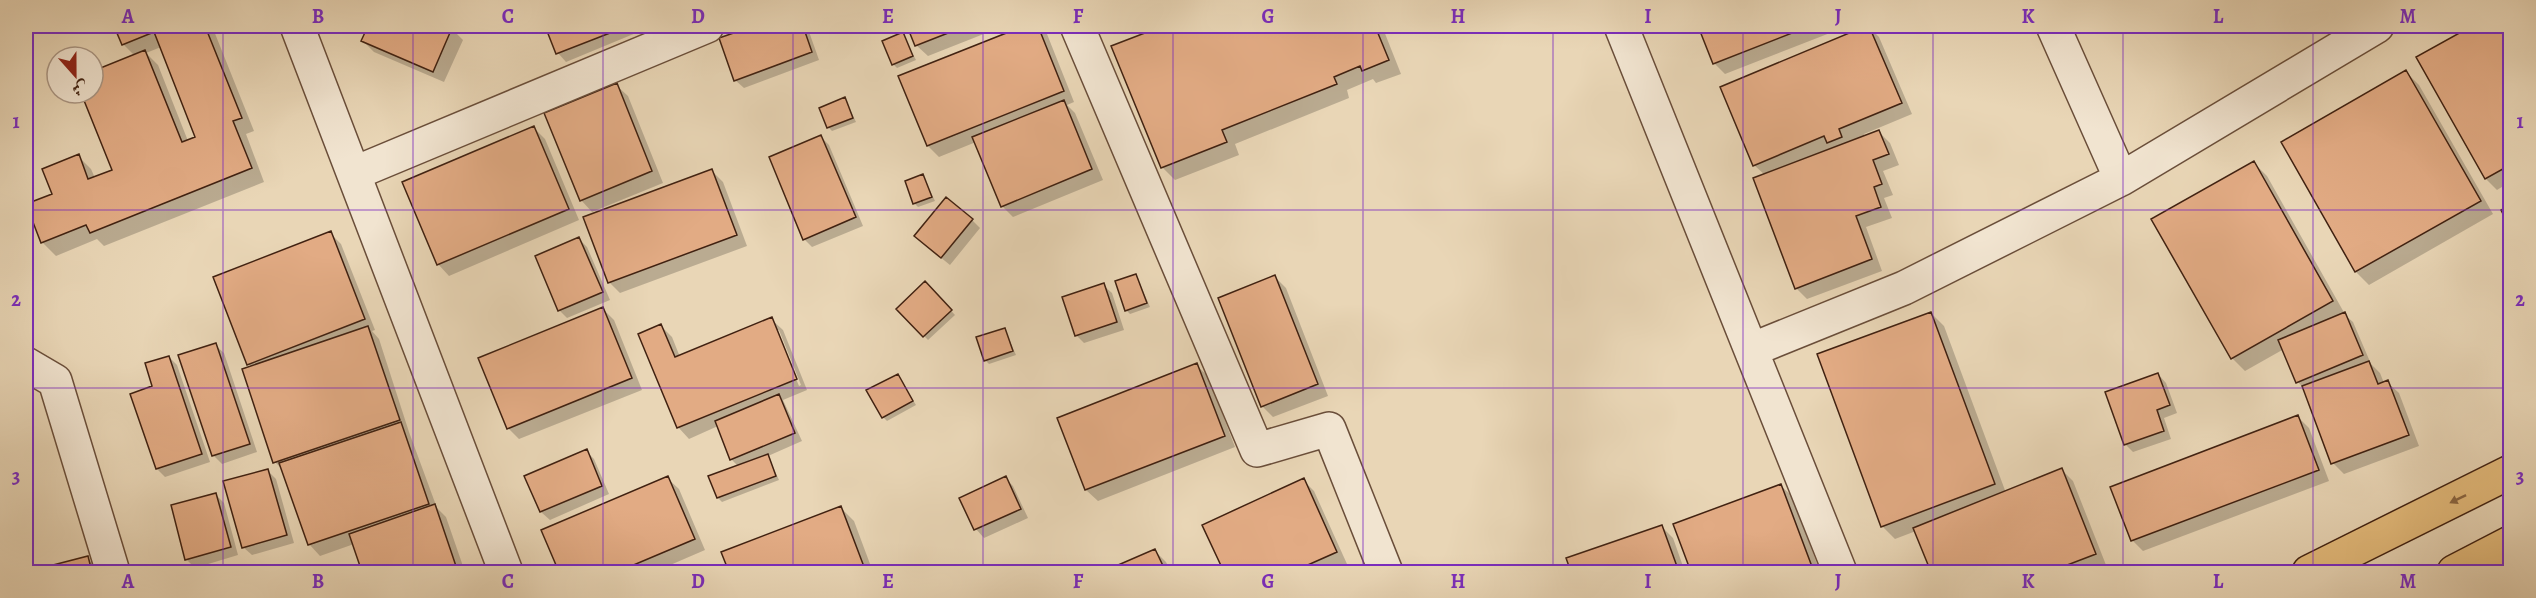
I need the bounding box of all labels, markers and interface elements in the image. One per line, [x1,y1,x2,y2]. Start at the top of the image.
text: A [121,3,135,30]
text: B [312,3,324,30]
text: C [502,3,514,30]
text: D [691,3,705,30]
text: E [882,3,894,30]
text: F [1073,3,1084,30]
text: G [1261,3,1275,30]
text: H [1451,3,1466,30]
text: I [1644,3,1652,30]
text: J [1835,3,1842,30]
text: K [2021,3,2035,30]
text: L [2213,3,2224,30]
text: M [2400,3,2417,30]
north arrow [45,45,105,105]
text: ش [69,75,91,101]
text: 1 [12,108,20,135]
text: 1 [2516,108,2524,135]
text: 2 [11,286,21,313]
text: 2 [2515,286,2525,313]
text: 3 [12,463,20,490]
text: 3 [2516,463,2524,490]
one-way arrow [2450,494,2467,504]
text: A [121,568,135,595]
text: B [312,568,324,595]
text: C [502,568,514,595]
text: D [691,568,705,595]
text: E [882,568,894,595]
text: F [1073,568,1084,595]
text: G [1261,568,1275,595]
text: H [1451,568,1466,595]
text: I [1644,568,1652,595]
text: J [1835,568,1842,595]
text: K [2021,568,2035,595]
text: L [2213,568,2224,595]
text: M [2400,568,2417,595]

